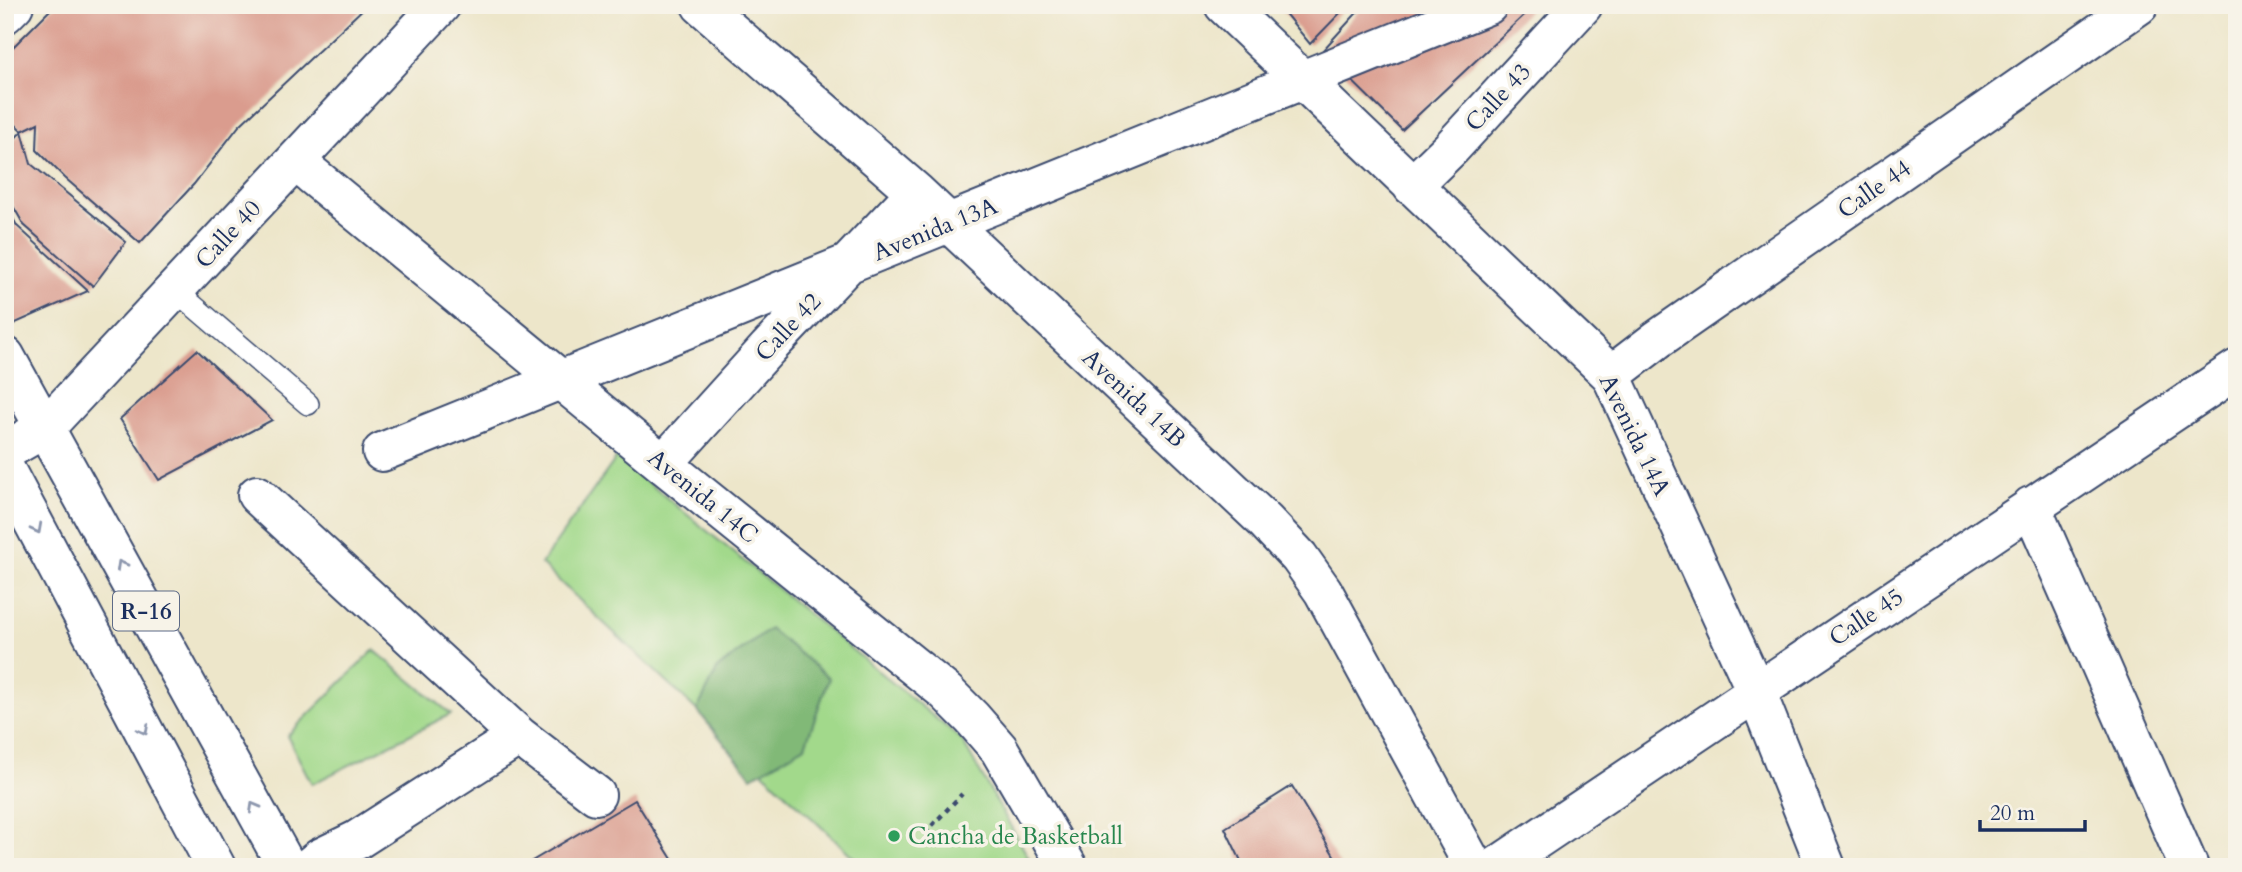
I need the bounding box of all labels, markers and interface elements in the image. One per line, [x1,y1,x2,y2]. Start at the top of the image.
street label: Calle 43 [1458,56,1539,139]
street label: Calle 44 [1831,152,1918,227]
street label: Avenida 13A [868,189,1003,269]
street label: Calle 40 [188,193,269,276]
street label: Calle 42 [748,286,829,369]
street label: Avenida 14B [1075,342,1193,455]
street label: Avenida 14A [1591,369,1679,502]
street label: Avenida 14C [641,442,765,551]
one-way arrow [29,522,42,534]
one-way arrow [116,560,129,572]
street label: Calle 45 [1823,581,1910,654]
road number: R-16 [113,592,179,631]
one-way arrow [135,723,149,735]
scale bar [1980,788,2084,832]
text: 20 m [1990,799,2035,828]
one-way arrow [249,802,262,814]
place label: Cancha de Basketball [908,820,1123,853]
marker: Cancha de Basketball [886,828,902,844]

